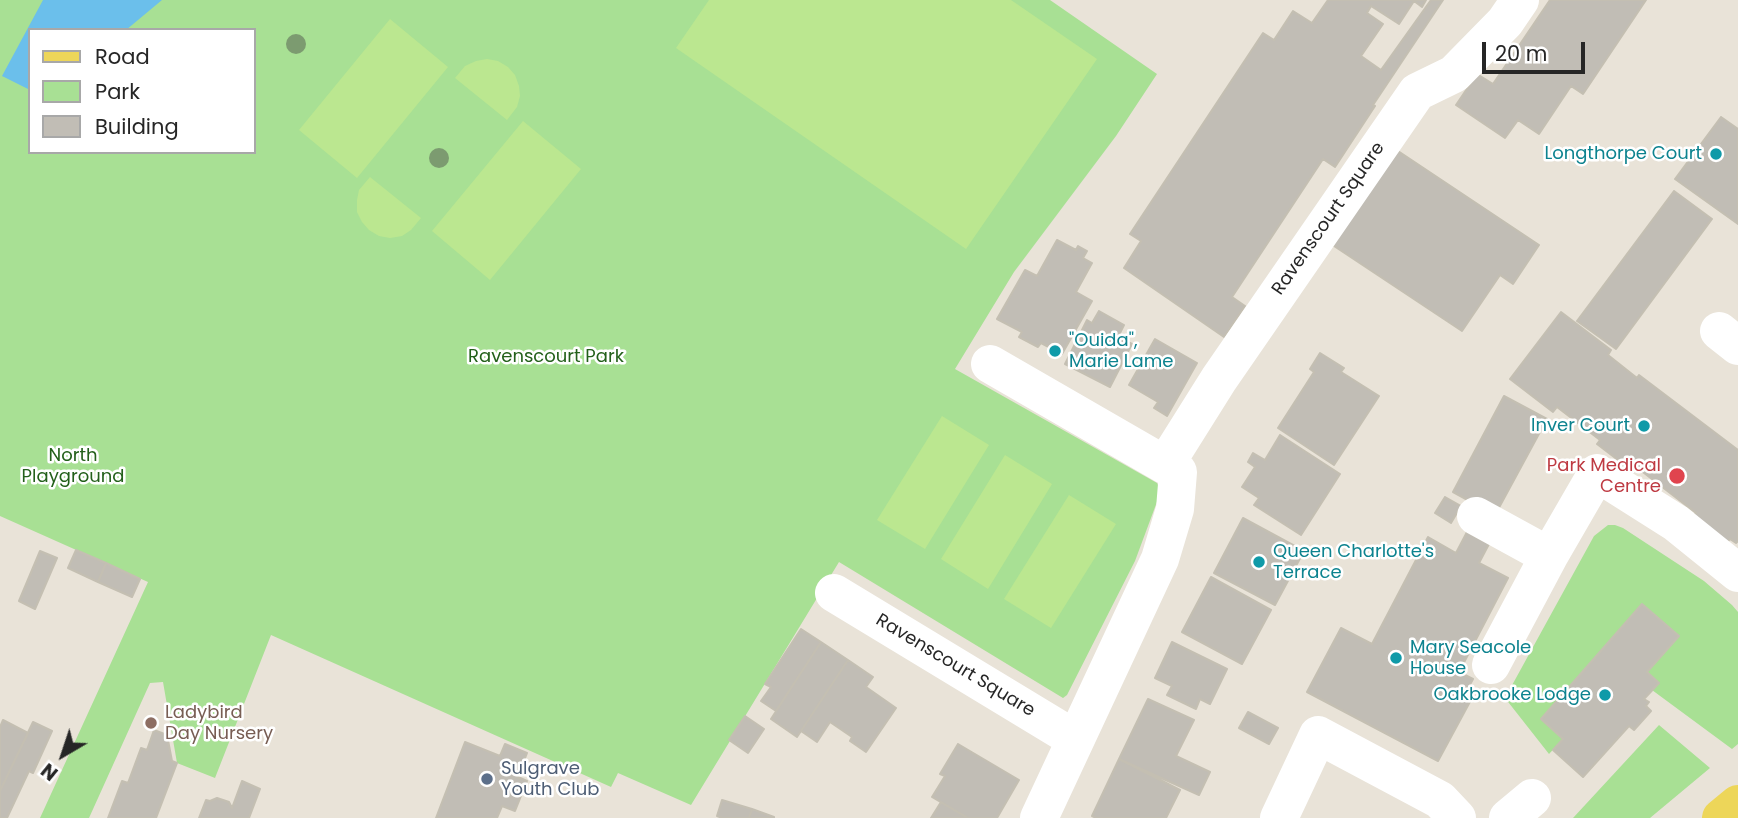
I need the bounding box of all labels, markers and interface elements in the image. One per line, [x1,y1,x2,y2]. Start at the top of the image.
legend [28,28,256,154]
scale bar [1486,28,1589,72]
text: 20 m [1495,39,1548,68]
text: Road [95,42,150,71]
text: Park [95,77,140,106]
text: Building [95,112,179,141]
street label: Ravenscourt Square [1268,138,1390,300]
place label: Longthorpe Court [1544,143,1702,165]
marker: Longthorpe Court [1708,146,1724,162]
place label: "Ouida", Marie Lame [1069,330,1173,372]
marker: "Ouida", Marie Lame [1047,343,1063,359]
park label: Ravenscourt Park [468,346,624,368]
place label: Inver Court [1531,415,1630,437]
marker: Inver Court [1636,418,1652,434]
park label: North Playground [22,445,124,488]
place label: Park Medical Centre [1547,455,1661,498]
marker: Park Medical Centre [1667,466,1687,486]
place label: Queen Charlotte's Terrace [1273,541,1434,584]
marker: Queen Charlotte's Terrace [1251,554,1267,570]
street label: Ravenscourt Square [872,610,1038,722]
place label: Mary Seacole House [1410,637,1531,680]
marker: Mary Seacole House [1388,650,1404,666]
place label: Oakbrooke Lodge [1433,684,1591,706]
marker: Oakbrooke Lodge [1597,687,1613,703]
place label: Ladybird Day Nursery [165,702,273,744]
marker: Ladybird Day Nursery [143,715,159,731]
north arrow [28,720,98,790]
text: N [35,757,64,787]
place label: Sulgrave Youth Club [501,758,599,800]
marker: Sulgrave Youth Club [479,771,495,787]

